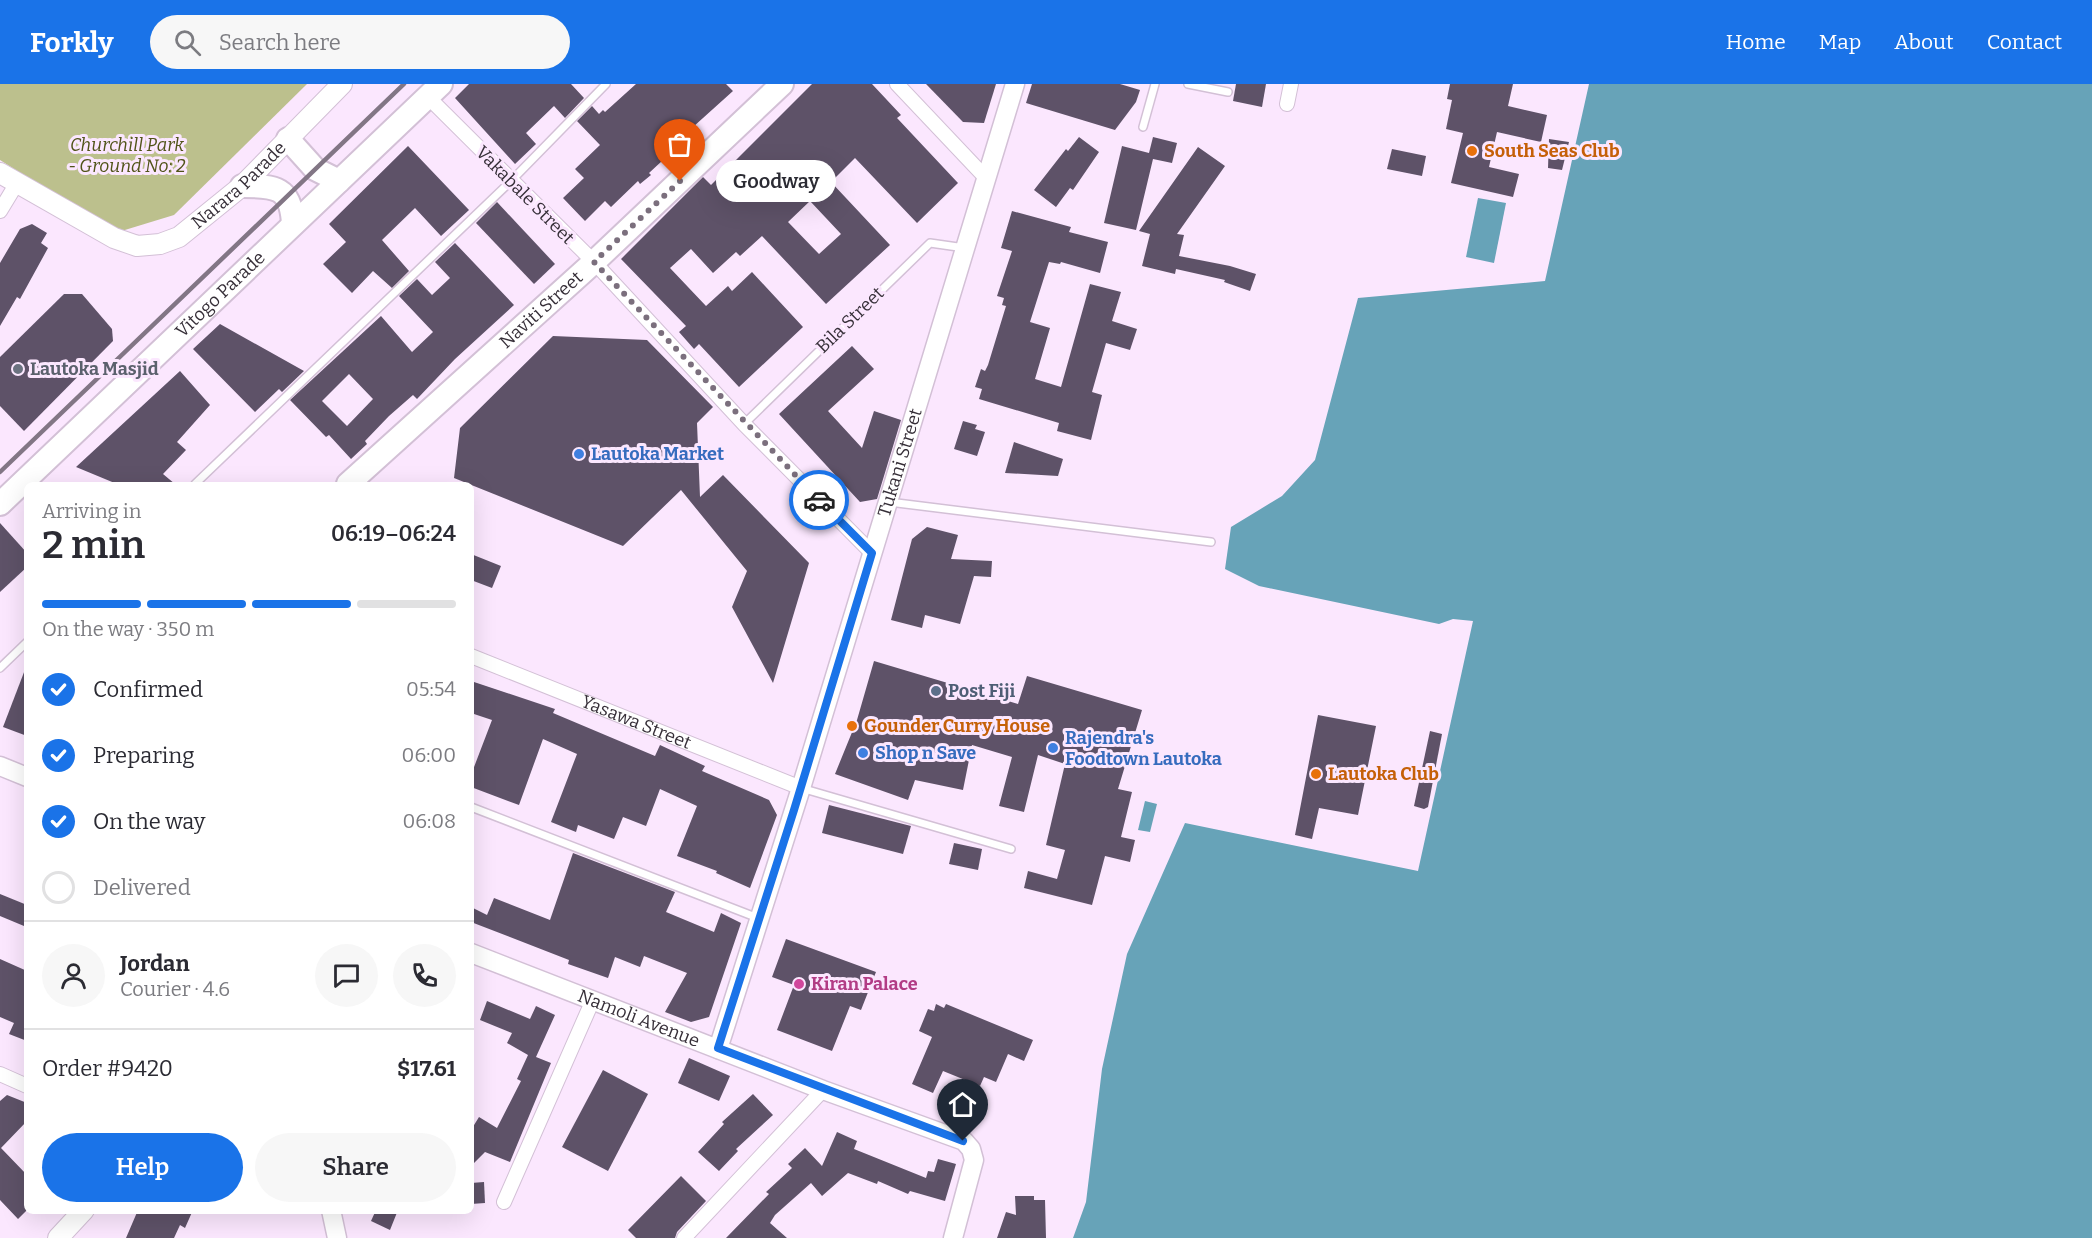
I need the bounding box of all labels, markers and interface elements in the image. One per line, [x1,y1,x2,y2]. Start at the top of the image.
search box [150,15,570,69]
text: Forkly [30,26,114,59]
icon: search [171,26,204,59]
text: Search here [219,29,341,56]
text: Home [1726,29,1786,55]
text: Map [1819,29,1861,55]
text: About [1894,29,1954,55]
text: Contact [1987,29,2062,55]
pin [654,119,705,181]
icon: bag [663,128,696,161]
park label: Churchill Park - Ground No: 2 [69,134,186,177]
street label: Narara Parade [187,137,290,234]
place label: South Seas Club [1484,140,1620,162]
street label: Vakabale Street [471,141,579,249]
marker: South Seas Club [1465,144,1479,158]
callout: Goodway [716,160,836,202]
text: Goodway [733,169,819,193]
street label: Vitogo Parade [171,247,270,342]
street label: Naviti Street [495,266,588,353]
street label: Bila Street [811,282,889,358]
place label: Lautoka Masjid [30,358,159,380]
marker: Lautoka Masjid [11,362,25,376]
street label: Tukani Street [873,405,927,519]
place label: Lautoka Market [591,443,724,465]
marker: Lautoka Market [572,447,586,461]
courier [789,470,849,530]
icon: car [803,484,836,517]
text: Arriving in [42,499,141,523]
text: 06:19–06:24 [331,520,456,547]
text: 2 min [42,522,145,568]
text: On the way · 350 m [42,617,214,641]
icon: check [42,673,75,706]
text: Confirmed [93,676,203,703]
text: 05:54 [406,677,456,701]
place label: Post Fiji [948,680,1015,702]
marker: Post Fiji [929,684,943,698]
street label: Yasawa Street [578,690,695,754]
place label: Gounder Curry House [864,715,1050,737]
marker: Gounder Curry House [845,719,859,733]
place label: Rajendra's Foodtown Lautoka [1065,727,1222,770]
icon: check [42,739,75,772]
marker: Rajendra's Foodtown Lautoka [1046,741,1060,755]
text: Preparing [93,742,195,769]
place label: Shop n Save [875,742,976,764]
text: 06:00 [402,743,456,767]
marker: Shop n Save [856,746,870,760]
place label: Lautoka Club [1328,763,1439,785]
marker: Lautoka Club [1309,767,1323,781]
icon: check [42,805,75,838]
text: On the way [93,808,205,835]
text: 06:08 [402,809,456,833]
text: Delivered [93,874,191,901]
button: person [42,944,105,1007]
button: chat [315,944,378,1007]
button: phone [393,944,456,1007]
text: Jordan [120,950,190,977]
place label: Kiran Palace [811,973,918,995]
text: Courier · 4.6 [120,977,230,1001]
marker: Kiran Palace [792,977,806,991]
street label: Namoli Avenue [575,985,703,1052]
text: Order #9420 [42,1055,173,1082]
text: $17.61 [397,1055,456,1082]
pin [937,1079,988,1141]
icon: home [946,1088,979,1121]
button: Help [42,1133,243,1202]
button: Share [255,1133,456,1202]

